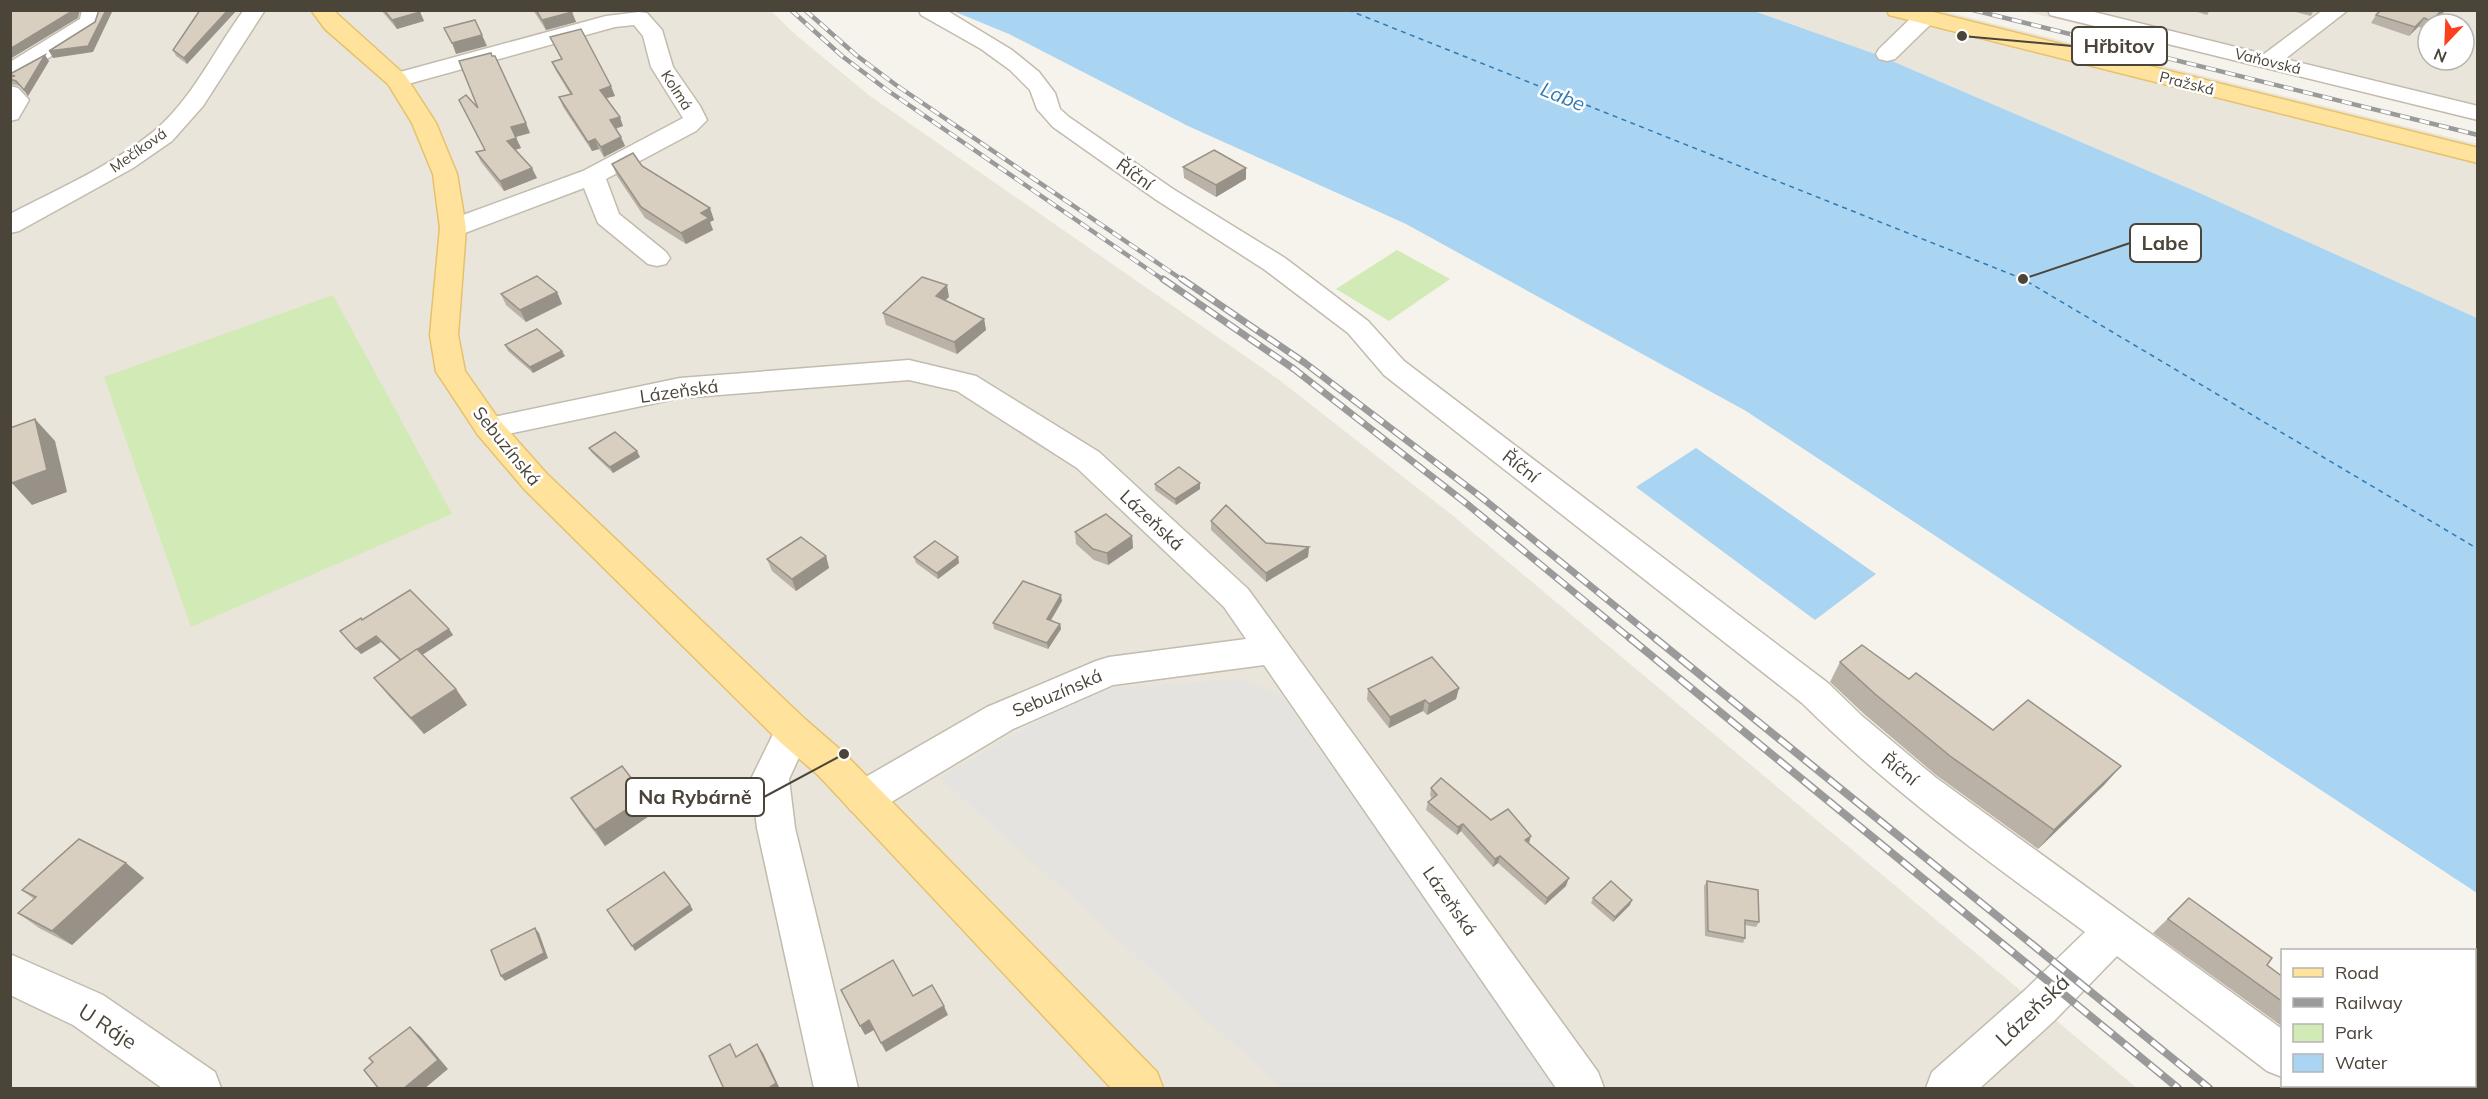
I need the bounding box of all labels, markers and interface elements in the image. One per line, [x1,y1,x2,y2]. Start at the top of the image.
north arrow [2416,12,2476,72]
callout: Hřbitov [2072,27,2167,65]
text: Hřbitov [2084,33,2155,58]
street label: Vaňovská [2233,44,2303,78]
text: N [2431,44,2450,67]
street label: Kolmá [657,67,697,113]
street label: Pražská [2158,67,2216,99]
water label: Labe [1537,76,1589,116]
street label: Mečíková [106,124,170,176]
street label: Říční [1112,153,1160,196]
callout: Labe [2130,224,2201,262]
text: Labe [2142,230,2189,255]
street label: Lázeňská [638,374,720,408]
street label: Sebuzínská [468,402,546,490]
street label: Říční [1498,444,1545,489]
street label: Lázeňská [1115,485,1189,555]
street label: Sebuzínská [1009,664,1105,722]
street label: Říční [1877,747,1924,792]
callout: Na Rybárně [626,778,764,816]
text: Na Rybárně [638,784,752,809]
street label: Lázeňská [1418,862,1482,940]
legend [2281,949,2476,1087]
text: Road [2335,961,2379,984]
street label: Lázeňská [1990,969,2074,1051]
text: Railway [2335,991,2403,1014]
street label: U Ráje [74,998,142,1054]
text: Park [2335,1021,2374,1044]
text: Water [2335,1051,2388,1074]

